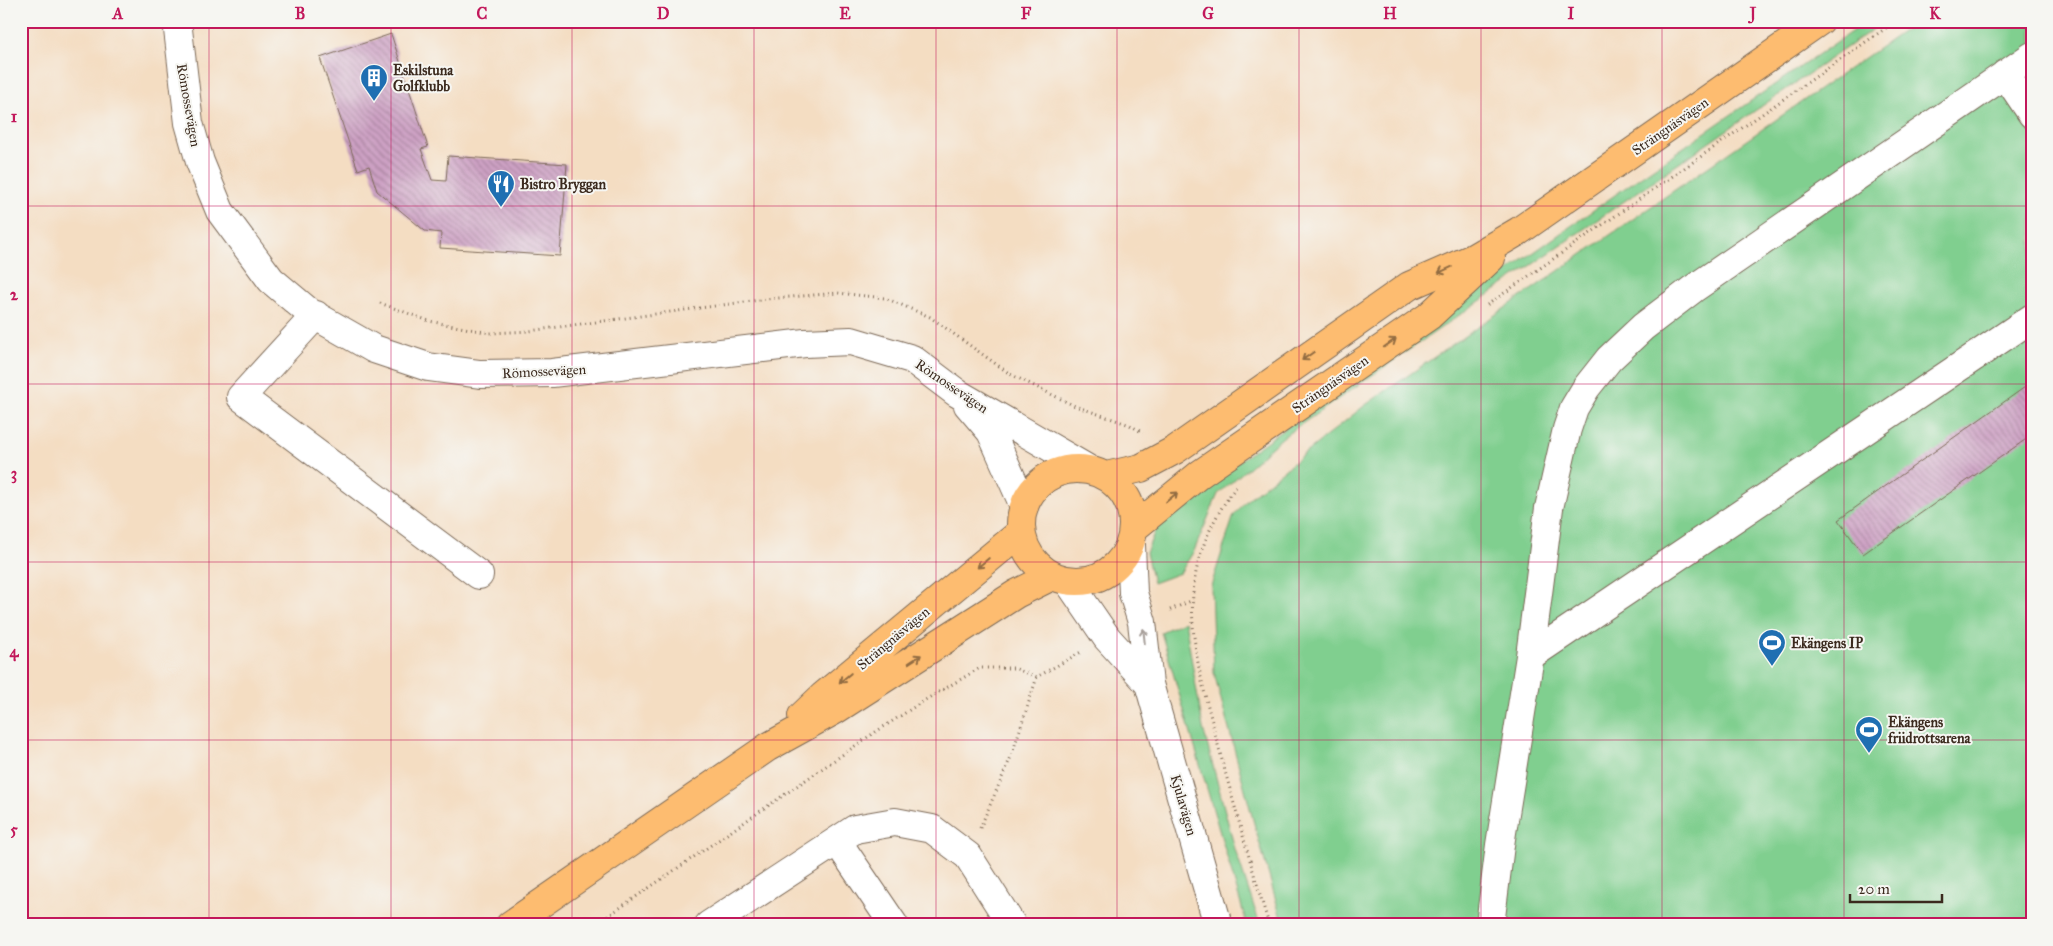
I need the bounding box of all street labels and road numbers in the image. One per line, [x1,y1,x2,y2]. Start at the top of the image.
street label: Römossevägen [173,62,204,148]
street label: Strängnäsvägen [1629,94,1712,159]
street label: Strängnäsvägen [1289,352,1372,417]
street label: Römossevägen [912,356,992,417]
street label: Römossevägen [502,361,587,382]
street label: Strängnäsvägen [854,603,933,674]
street label: Kjulavägen [1167,773,1200,838]

